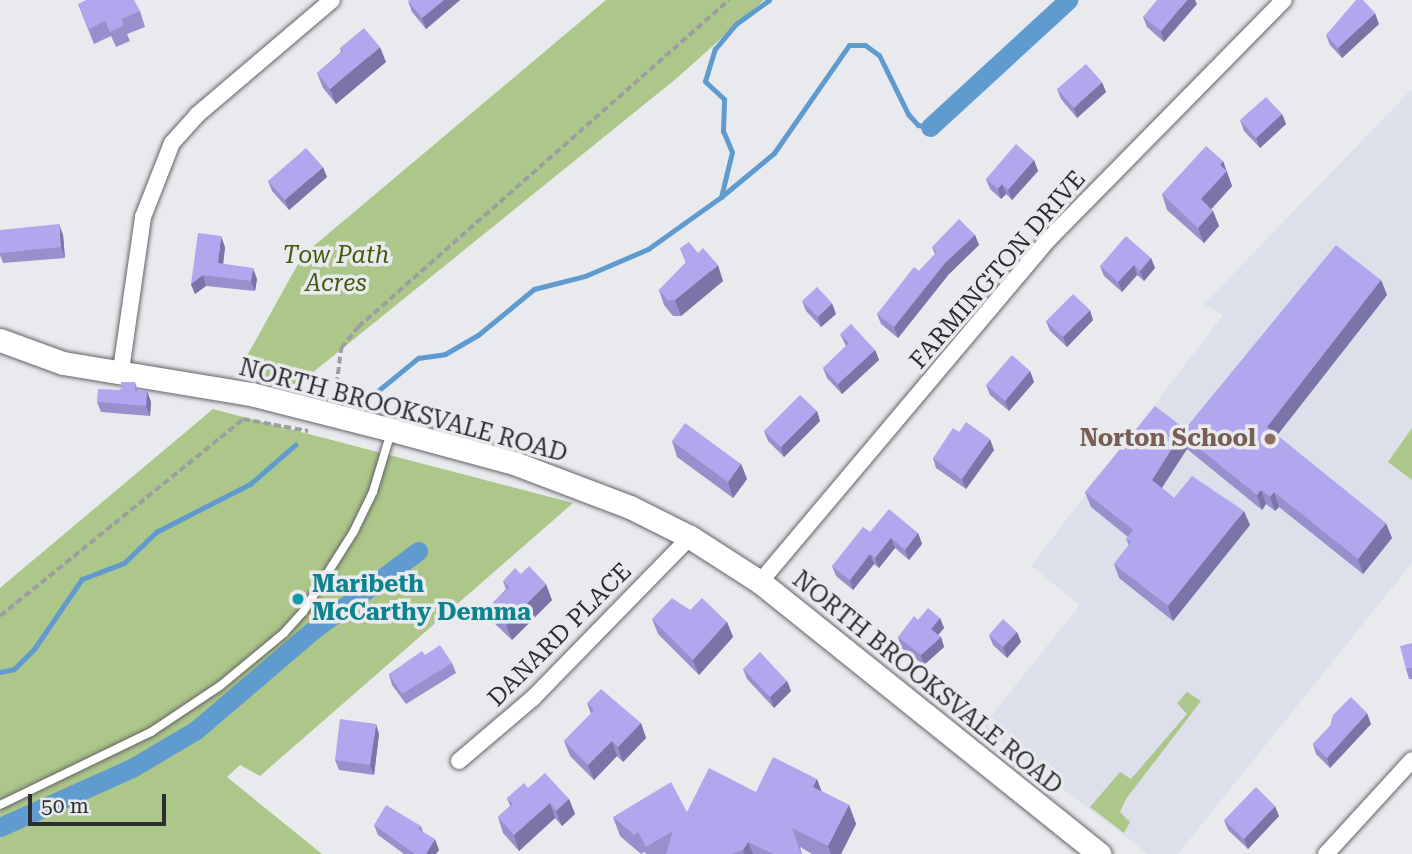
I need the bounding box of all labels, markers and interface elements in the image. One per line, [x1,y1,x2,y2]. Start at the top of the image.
street label: FARMINGTON DRIVE [904,165,1092,375]
park label: Tow Path Acres [283,242,389,298]
street label: NORTH BROOKSVALE ROAD [236,353,570,469]
place label: Norton School [1080,425,1256,453]
marker: Norton School [1262,431,1278,447]
street label: DANARD PLACE [482,557,638,713]
street label: NORTH BROOKSVALE ROAD [786,565,1068,801]
place label: Maribeth McCarthy Demma [312,571,531,627]
marker: Maribeth McCarthy Demma [290,591,306,607]
scale bar [32,780,170,824]
text: 50 m [41,794,89,818]

